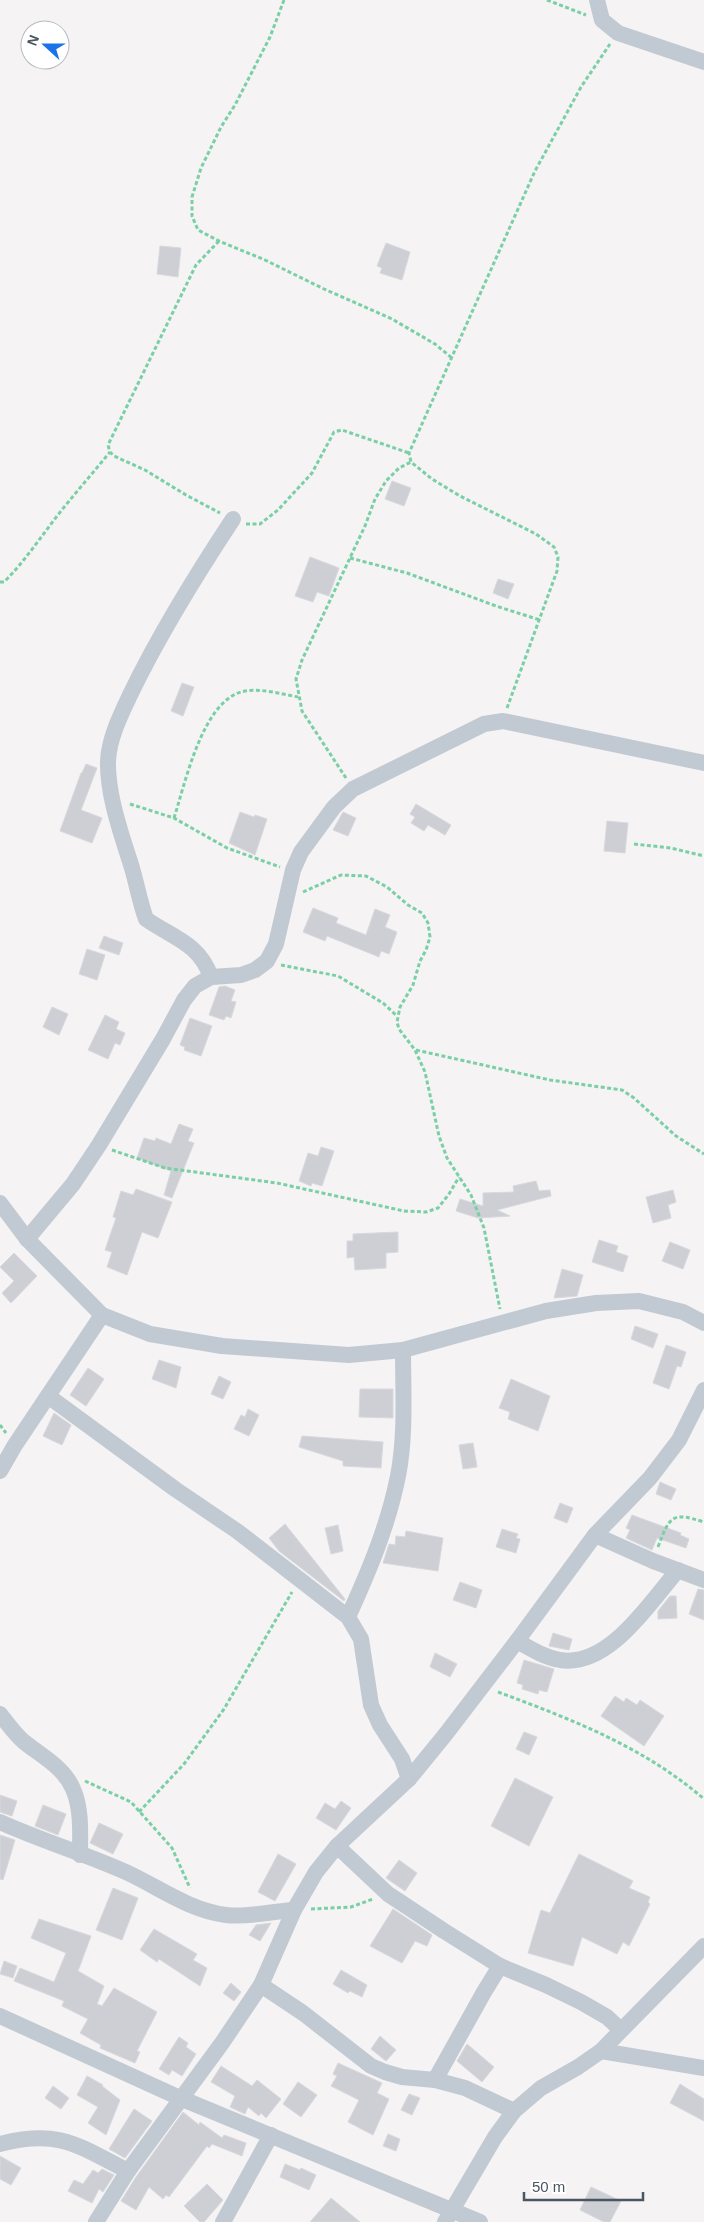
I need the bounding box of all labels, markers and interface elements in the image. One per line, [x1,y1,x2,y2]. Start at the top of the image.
north arrow [20,20,70,70]
text: N [24,33,42,48]
scale bar [524,2170,643,2202]
text: 50 m [532,2178,565,2195]

